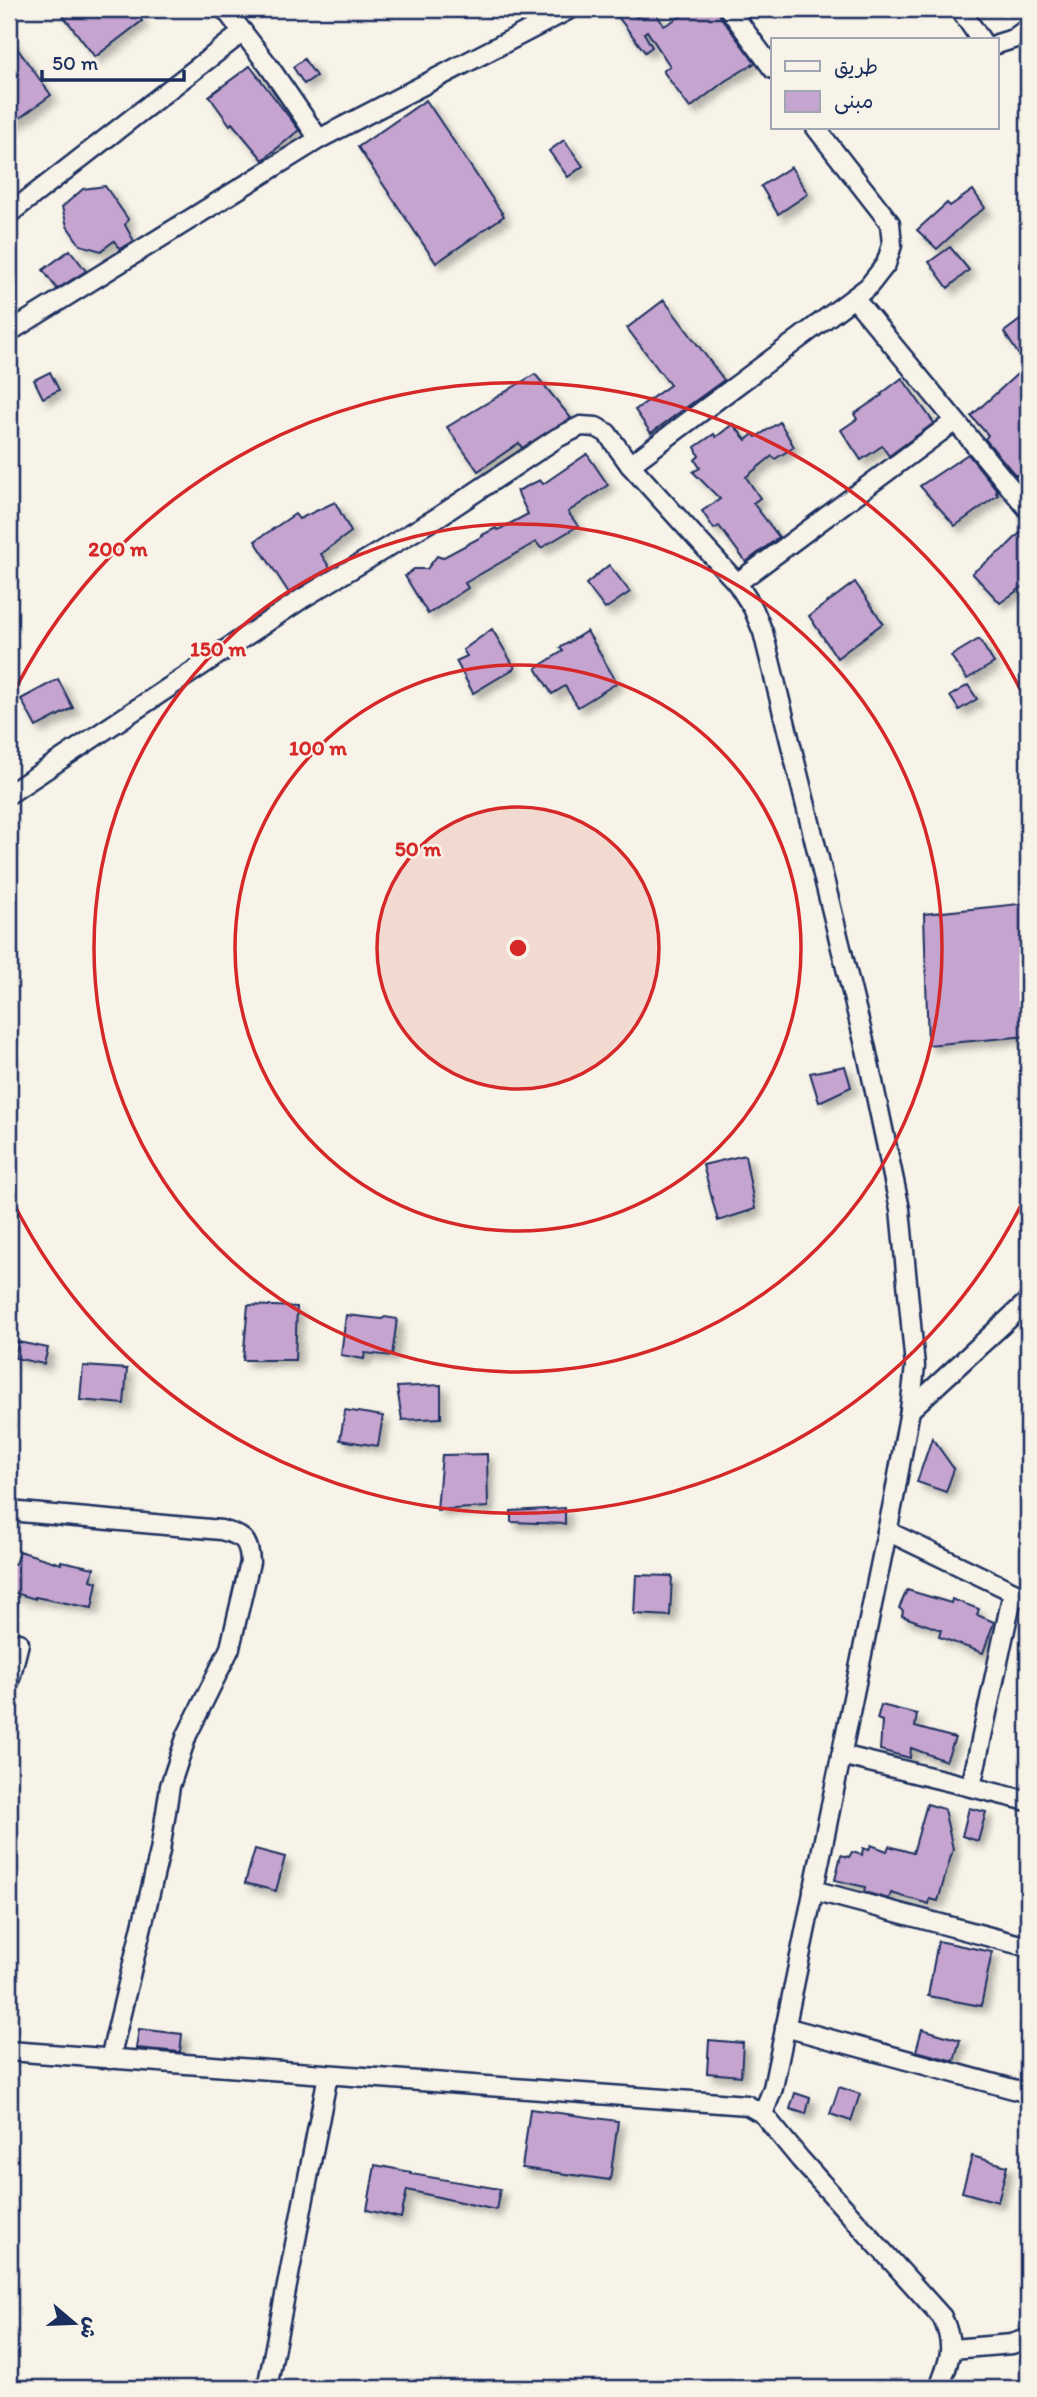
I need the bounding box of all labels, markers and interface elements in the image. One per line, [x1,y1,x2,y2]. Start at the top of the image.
scale bar [42,38,184,82]
legend [771,38,998,130]
text: 50 m [52,50,99,75]
text: طريق [834,54,878,79]
text: مبنى [834,88,873,115]
text: 200 m [88,536,148,561]
text: 150 m [190,636,246,661]
text: 100 m [289,735,347,760]
text: 50 m [395,836,442,861]
centre of rings [506,936,530,960]
north arrow [38,2288,108,2358]
text: ش [75,2315,104,2342]

